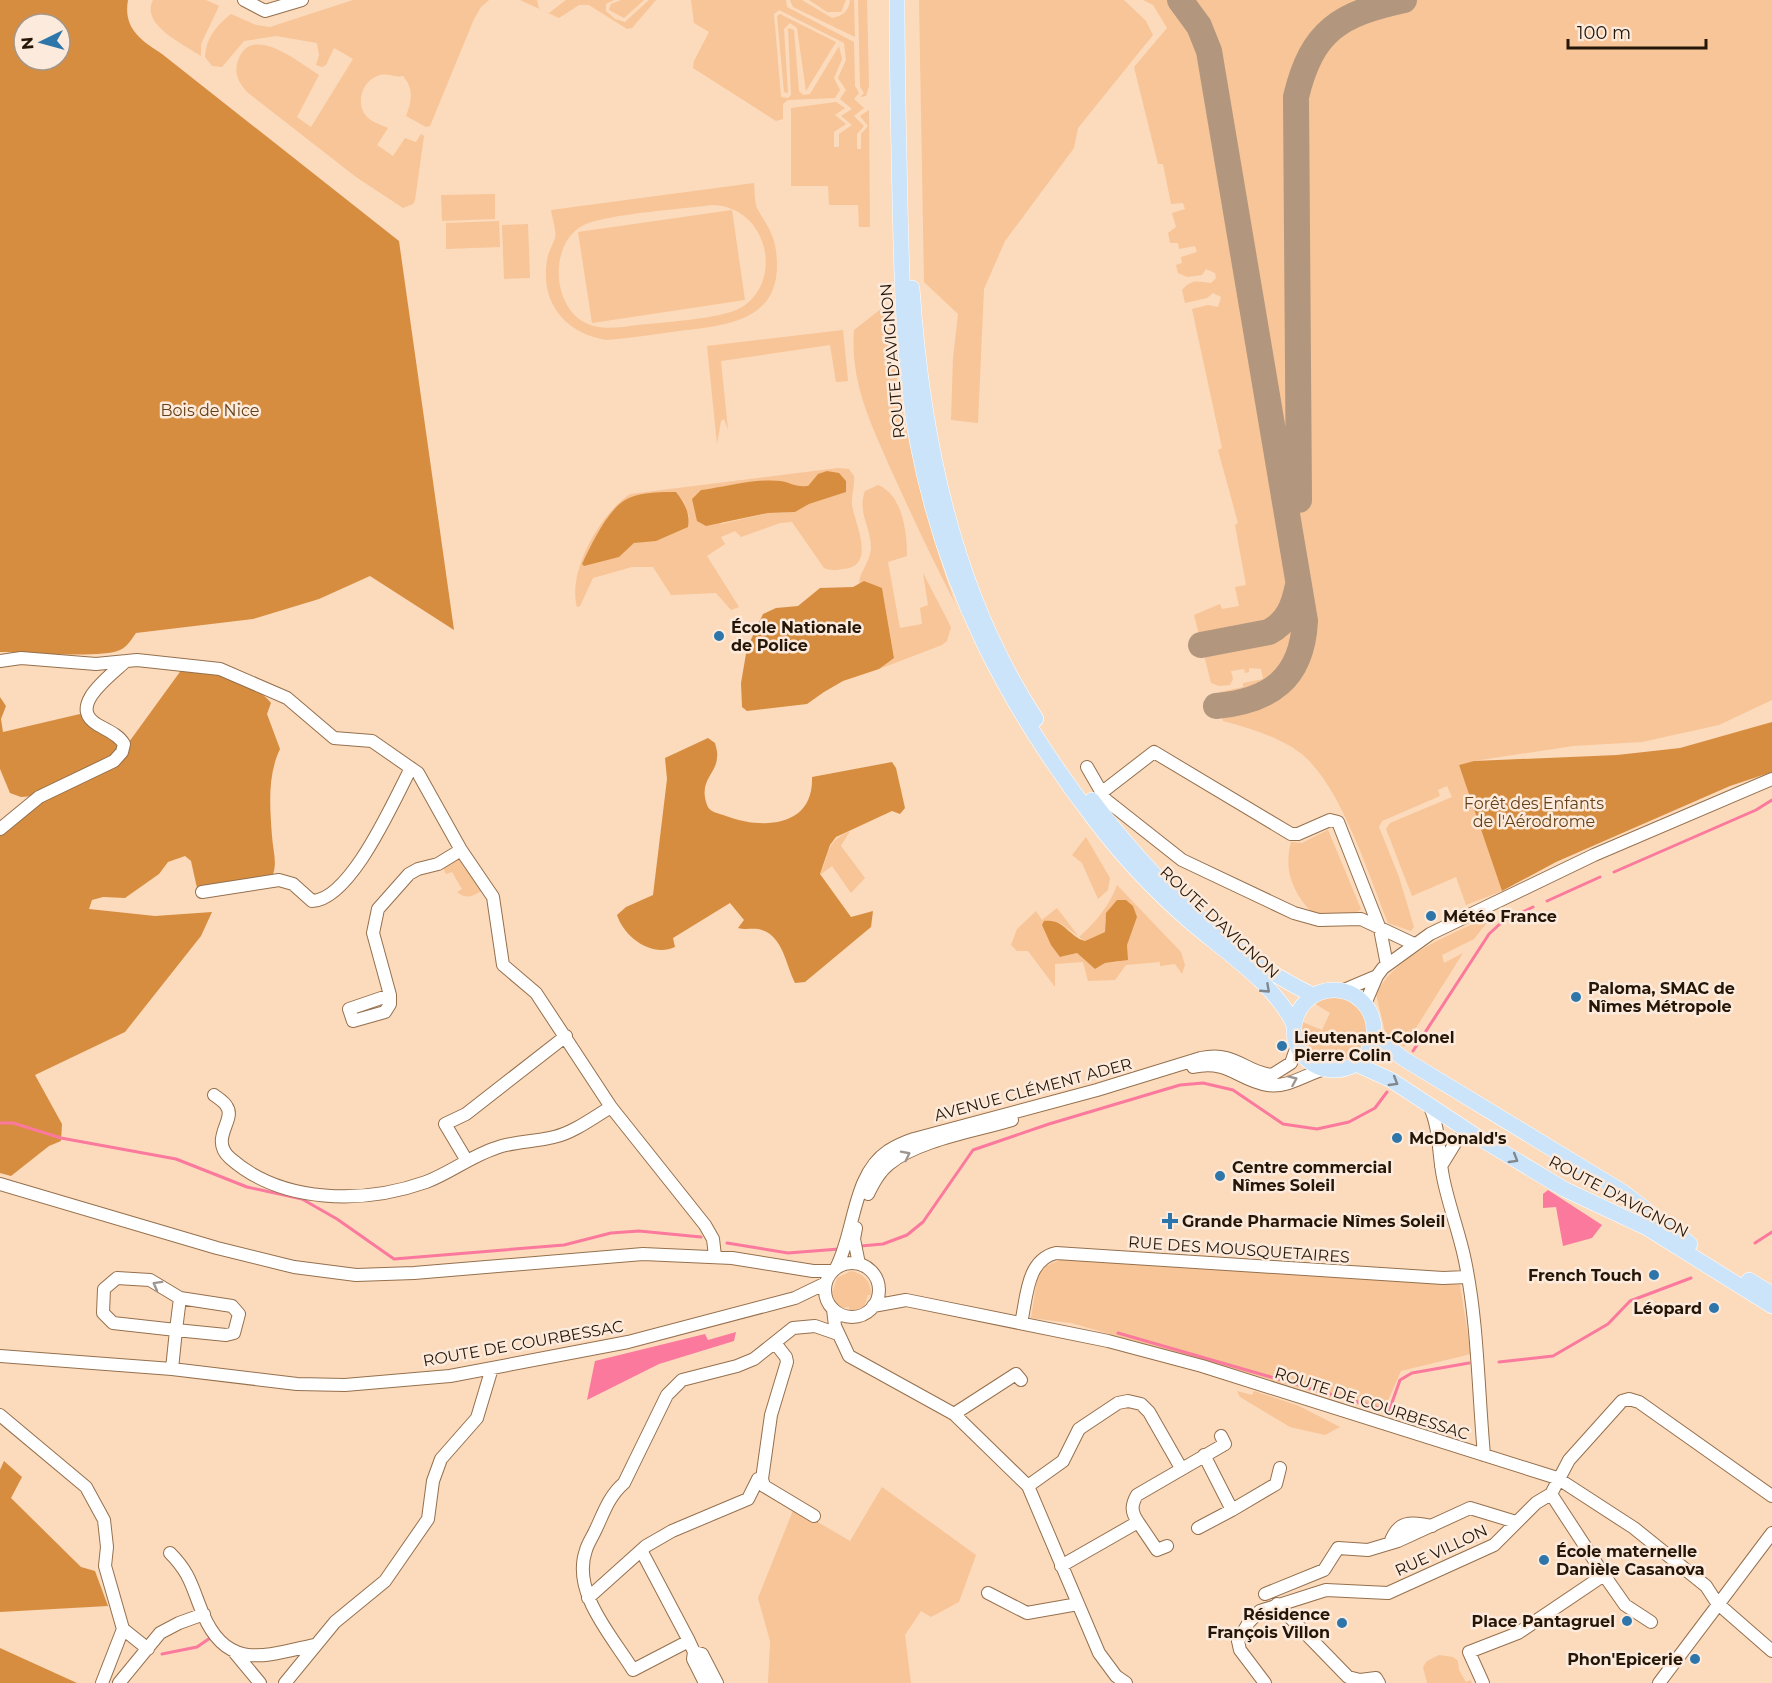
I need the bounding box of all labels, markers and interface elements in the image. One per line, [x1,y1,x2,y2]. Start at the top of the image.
north arrow [12,12,72,72]
scale bar [1568,12,1706,50]
text: 100 m [1577,22,1631,44]
text: N [18,36,38,51]
street label: ROUTE D'AVIGNON [876,283,909,439]
park label: Bois de Nice [161,401,259,420]
place label: École Nationale de Police [731,618,862,655]
marker: École Nationale de Police [712,629,726,643]
park label: Forêt des Enfants de l'Aérodrome [1464,794,1604,831]
street label: ROUTE D'AVIGNON [1156,862,1283,982]
place label: Météo France [1443,907,1557,926]
marker: Météo France [1424,909,1438,923]
place label: Paloma, SMAC de Nîmes Métropole [1588,979,1735,1016]
one-way arrow [1259,981,1270,992]
marker: Paloma, SMAC de Nîmes Métropole [1569,990,1583,1004]
place label: Lieutenant-Colonel Pierre Colin [1294,1028,1454,1065]
marker: Lieutenant-Colonel Pierre Colin [1275,1039,1289,1053]
street label: AVENUE CLÉMENT ADER [932,1054,1134,1125]
one-way arrow [1286,1075,1297,1087]
one-way arrow [1388,1075,1398,1087]
place label: McDonald's [1409,1129,1507,1148]
marker: McDonald's [1390,1131,1404,1145]
one-way arrow [900,1150,911,1162]
one-way arrow [1508,1152,1518,1163]
street label: ROUTE D'AVIGNON [1546,1152,1692,1241]
place label: Centre commercial Nîmes Soleil [1232,1158,1392,1195]
marker: Centre commercial Nîmes Soleil [1213,1169,1227,1183]
place label: Grande Pharmacie Nîmes Soleil [1182,1212,1445,1231]
marker: Grande Pharmacie Nîmes Soleil [1163,1214,1177,1228]
street label: RUE DES MOUSQUETAIRES [1127,1232,1351,1267]
place label: French Touch [1528,1266,1642,1285]
marker: French Touch [1647,1268,1661,1282]
one-way arrow [153,1281,163,1292]
place label: Léopard [1633,1299,1702,1318]
marker: Léopard [1707,1301,1721,1315]
street label: ROUTE DE COURBESSAC [421,1316,625,1370]
street label: ROUTE DE COURBESSAC [1272,1363,1471,1444]
street label: RUE VILLON [1392,1521,1491,1580]
place label: École maternelle Danièle Casanova [1556,1542,1705,1579]
marker: École maternelle Danièle Casanova [1537,1553,1551,1567]
place label: Résidence François Villon [1207,1605,1330,1643]
place label: Place Pantagruel [1472,1612,1615,1631]
marker: Place Pantagruel [1620,1614,1634,1628]
marker: Résidence François Villon [1335,1616,1349,1630]
place label: Phon'Epicerie [1567,1650,1683,1669]
marker: Phon'Epicerie [1688,1652,1702,1666]

